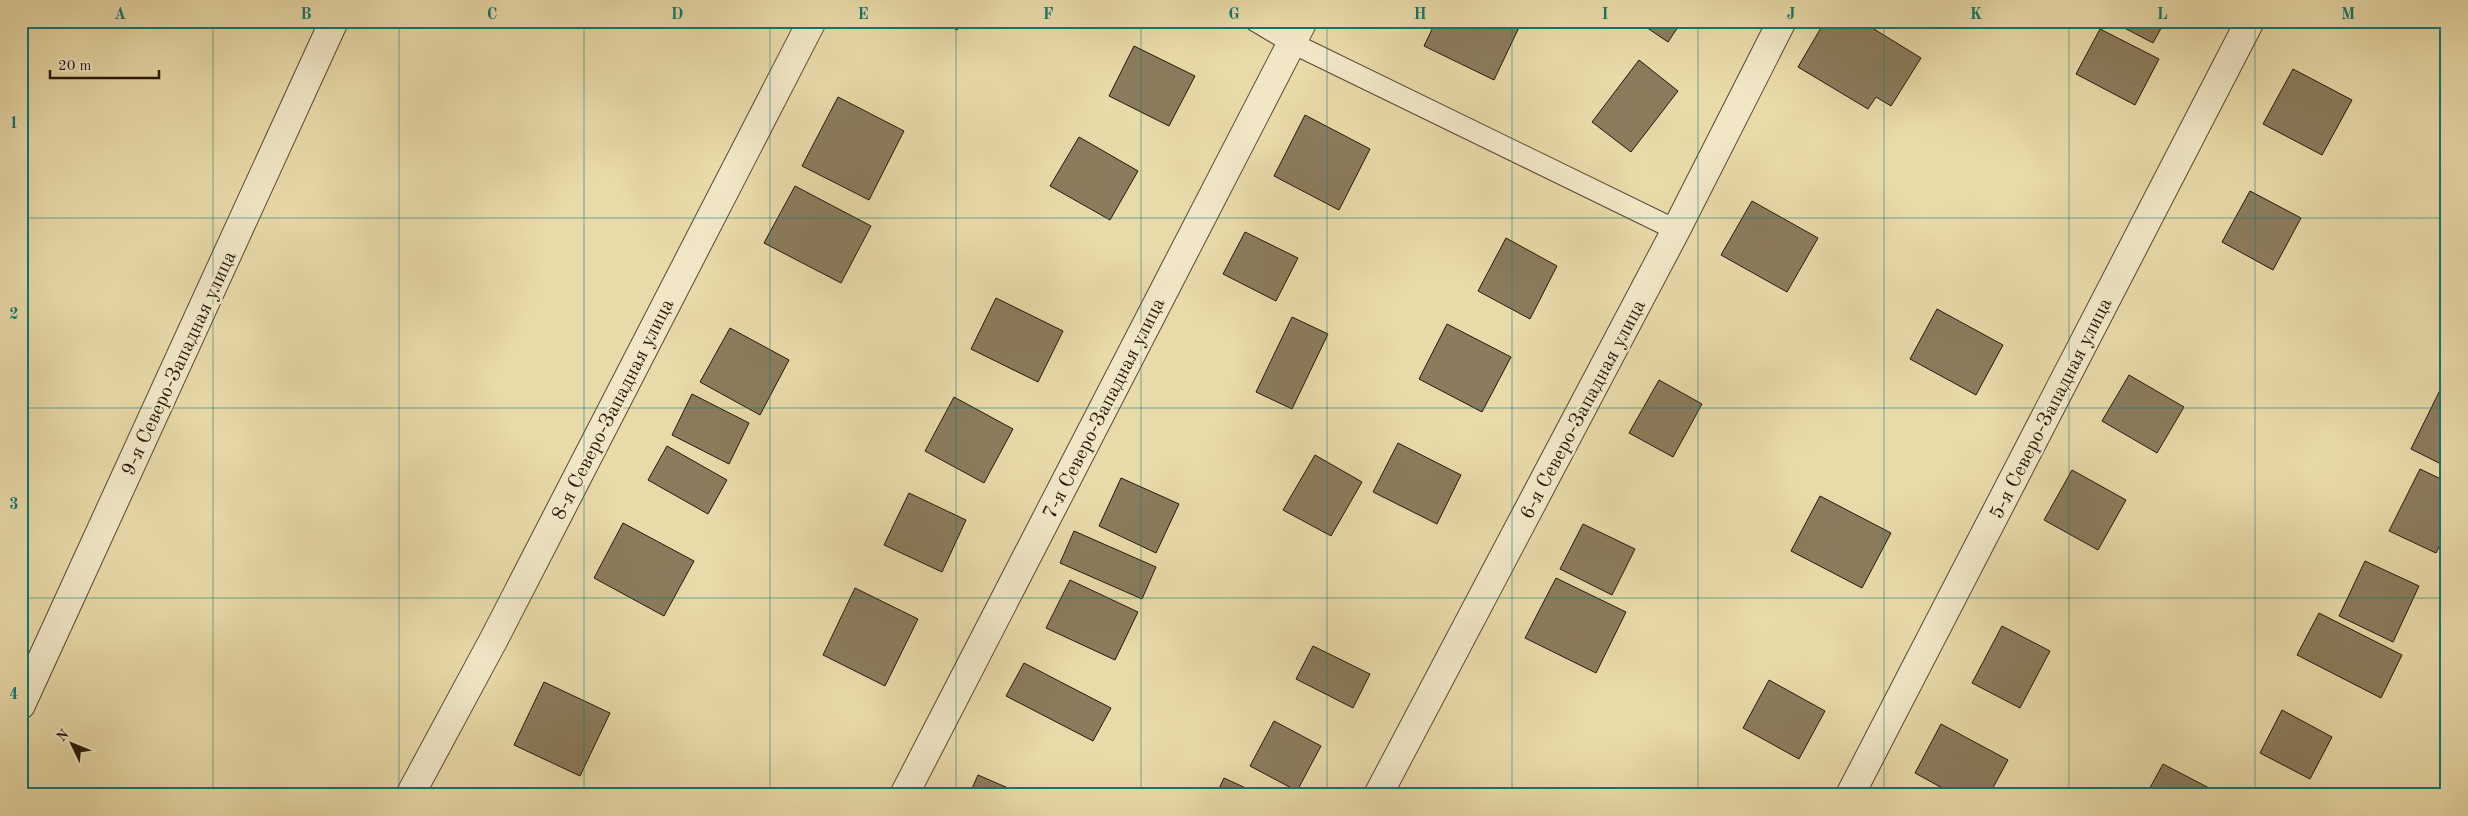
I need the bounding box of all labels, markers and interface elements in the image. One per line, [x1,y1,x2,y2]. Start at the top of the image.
text: A [114,7,126,23]
text: B [300,7,312,23]
text: C [487,7,497,23]
text: D [671,7,683,23]
text: E [857,7,869,23]
text: F [1043,7,1054,23]
text: G [1228,7,1240,23]
text: H [1413,7,1427,23]
text: I [1601,7,1609,23]
text: J [1787,7,1796,23]
text: K [1970,7,1982,23]
text: L [2157,7,2168,23]
text: M [2341,7,2355,23]
scale bar [50,48,159,80]
text: 20 m [58,59,92,74]
text: 1 [9,116,19,132]
street label: 9-я Северо-Западная улица [119,248,241,479]
street label: 7-я Северо-Западная улица [1040,295,1169,523]
street label: 5-я Северо-Западная улица [1987,295,2116,523]
street label: 8-я Северо-Западная улица [549,296,678,524]
street label: 6-я Северо-Западная улица [1517,297,1650,523]
text: 2 [9,307,19,323]
text: 3 [9,497,19,513]
text: 4 [9,687,19,703]
north arrow [48,718,98,768]
text: N [54,727,72,745]

